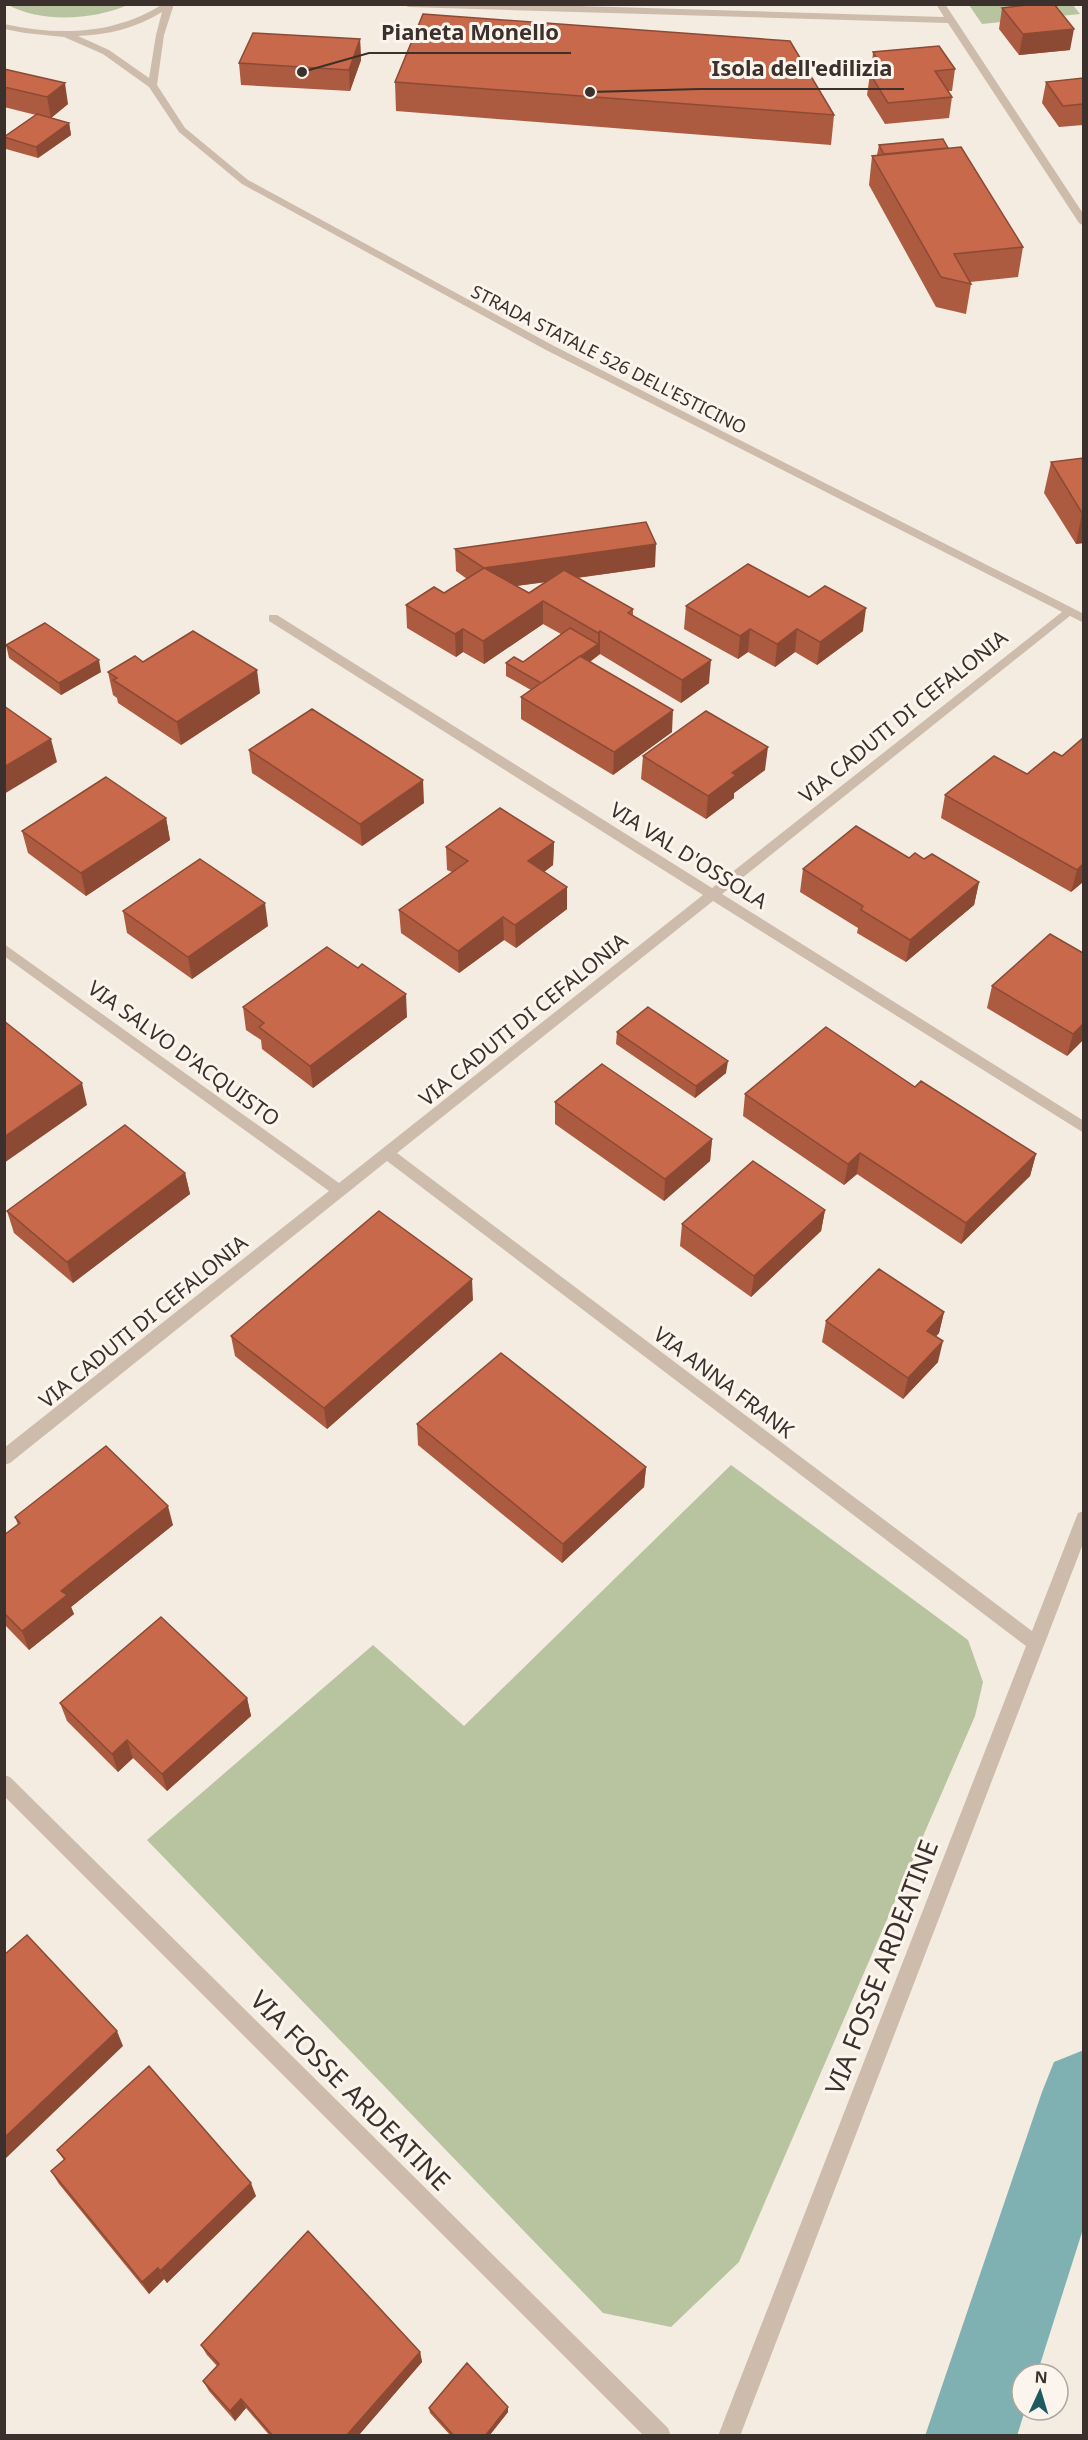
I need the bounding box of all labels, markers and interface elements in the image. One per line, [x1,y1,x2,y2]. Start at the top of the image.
callout: Pianeta Monello [369,13,571,53]
text: Pianeta Monello [381,16,559,46]
callout: Isola dell'edilizia [700,49,904,89]
text: Isola dell'edilizia [712,52,892,82]
street label: STRADA STATALE 526 DELL'ESTICINO [467,279,751,439]
street label: VIA CADUTI DI CEFALONIA [793,623,1013,809]
street label: VIA VAL D'OSSOLA [605,795,773,915]
street label: VIA CADUTI DI CEFALONIA [413,926,633,1112]
street label: VIA SALVO D'ACQUISTO [82,974,286,1132]
street label: VIA CADUTI DI CEFALONIA [33,1228,253,1414]
street label: VIA ANNA FRANK [648,1320,800,1444]
street label: VIA FOSSE ARDEATINE [816,1835,946,2099]
street label: VIA FOSSE ARDEATINE [243,1982,459,2198]
north arrow [1010,2362,1070,2422]
text: N [1034,2366,1048,2388]

